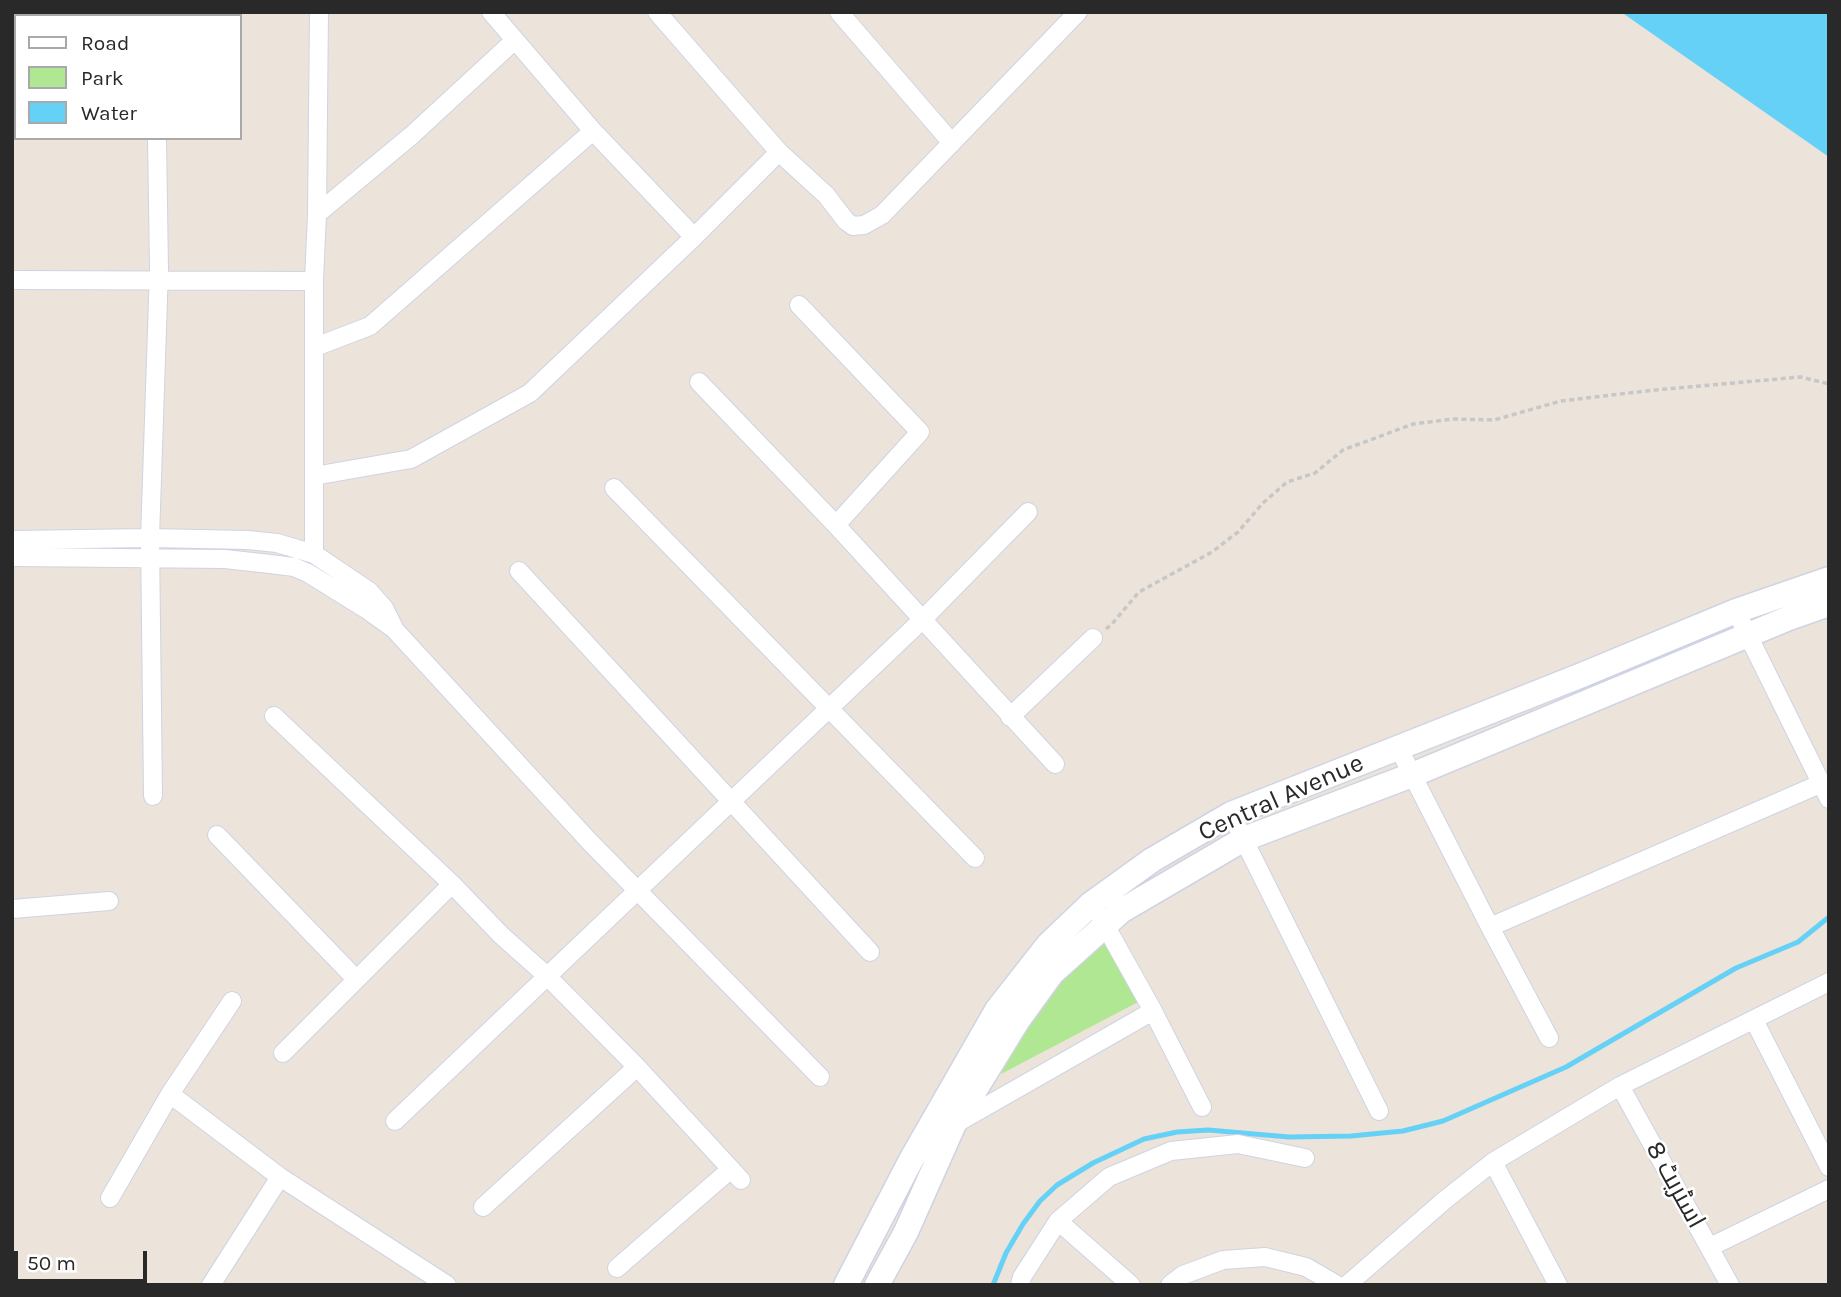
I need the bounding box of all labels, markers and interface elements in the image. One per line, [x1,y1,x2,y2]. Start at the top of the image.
legend [14,14,242,140]
text: Road [81,31,129,55]
text: Park [81,66,124,90]
text: Water [81,101,137,125]
street label: Central Avenue [1194,748,1368,848]
street label: اسٹریٹ 8 [1639,1136,1711,1234]
scale bar [18,1238,150,1282]
text: 50 m [27,1251,76,1275]

